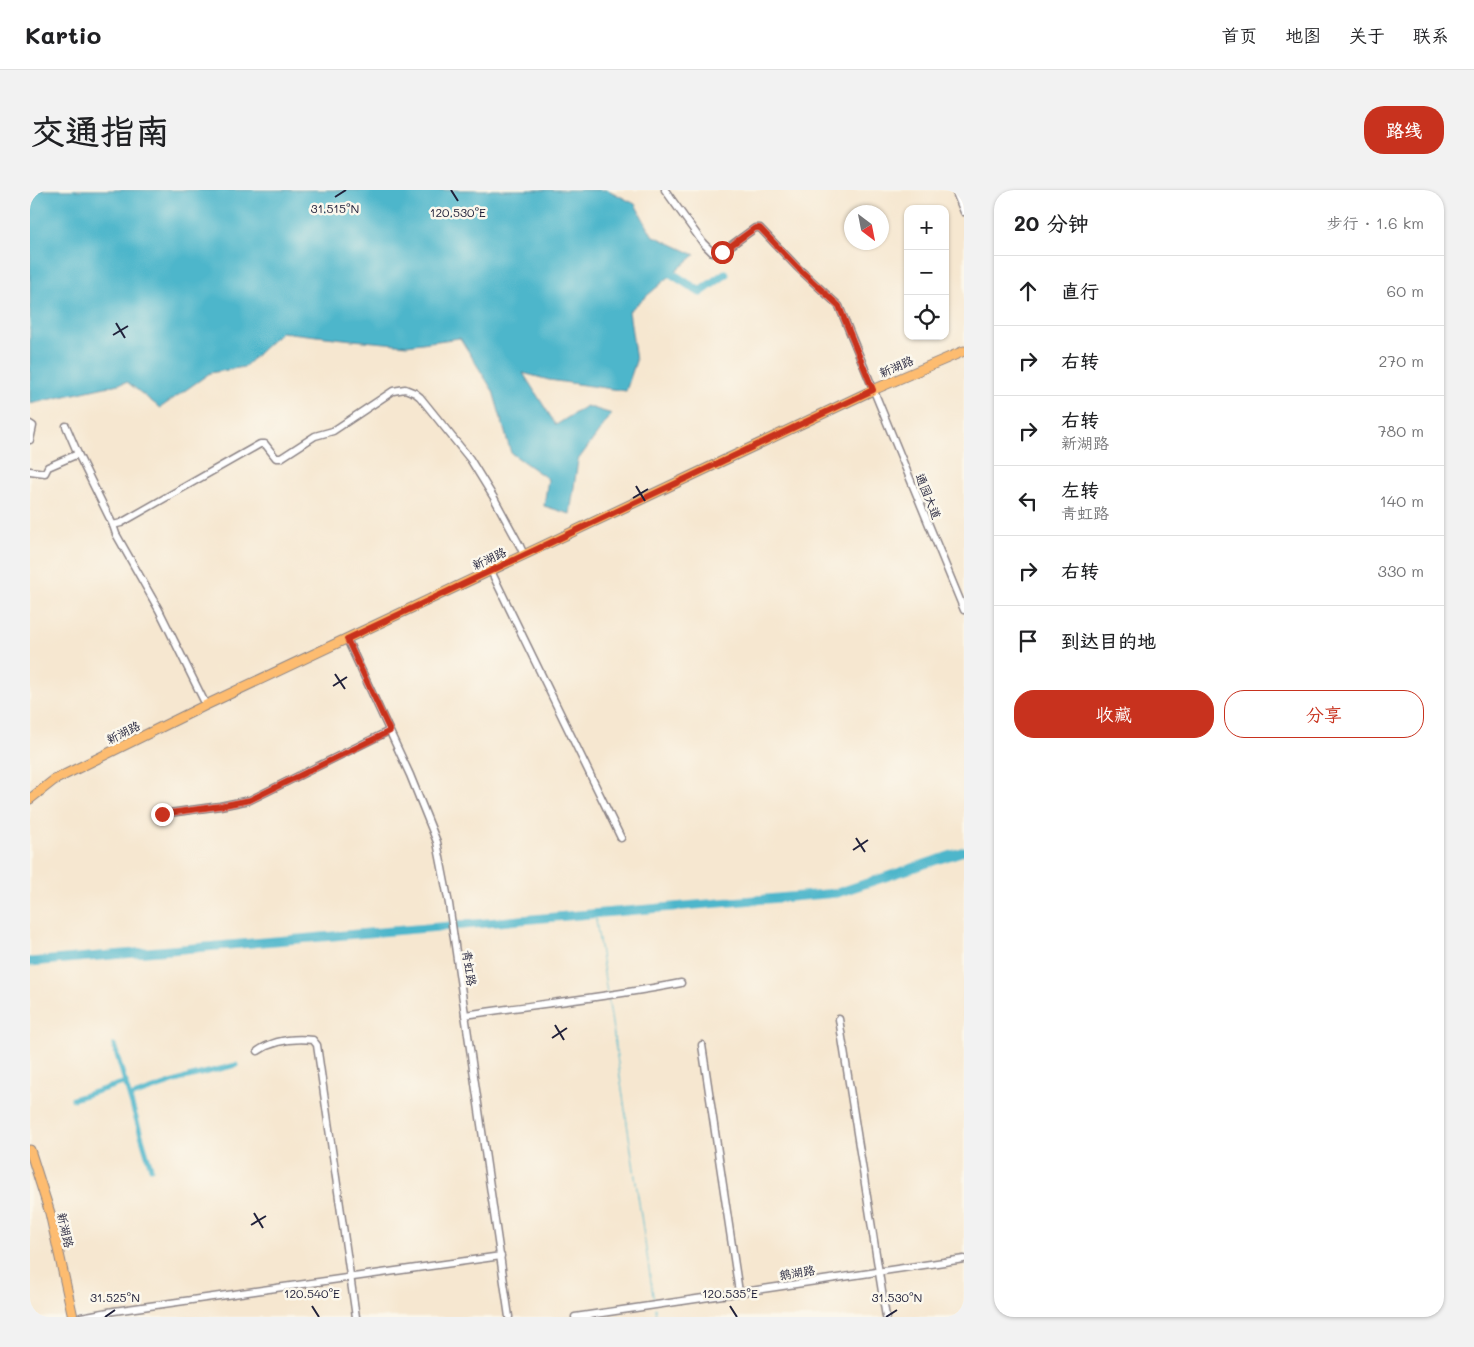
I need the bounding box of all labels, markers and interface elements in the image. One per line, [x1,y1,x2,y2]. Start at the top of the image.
text: Kartio [25,19,101,50]
text: 首页 [1221,23,1257,47]
text: 地图 [1285,23,1321,47]
text: 关于 [1349,23,1385,47]
text: 联系 [1413,23,1449,47]
button: 路线 [1364,106,1444,154]
text: 交通指南 [30,107,170,153]
text: 31.515°N [311,200,359,216]
text: 120.530°E [430,204,486,220]
north arrow [844,205,889,250]
map controls [904,205,949,340]
button: + [904,205,949,250]
text: 20 分钟 [1014,209,1089,236]
text: 步行 · 1.6 km [1327,212,1424,233]
route start [711,241,734,264]
button: − [904,250,949,295]
icon: ahead [1014,277,1042,305]
text: 直行 [1061,278,1099,303]
text: 60 m [1387,280,1424,301]
button: locate [904,295,949,340]
icon: right [1014,347,1042,375]
text: 右转 [1061,348,1099,373]
text: 270 m [1378,350,1424,371]
street label: 新湖路 [876,352,916,380]
text: 右转 [1061,407,1099,432]
icon: right [1014,417,1042,445]
text: 780 m [1378,420,1424,441]
text: 新湖路 [1061,432,1109,453]
street label: 通园大道 [913,471,945,521]
text: 左转 [1061,477,1099,502]
icon: left [1014,487,1042,515]
text: 140 m [1380,490,1424,511]
text: 青虹路 [1061,502,1109,523]
street label: 新湖路 [469,543,509,573]
icon: right [1014,557,1042,585]
text: 右转 [1061,558,1099,583]
text: 330 m [1378,560,1424,581]
icon: arrive [1014,627,1042,655]
text: 到达目的地 [1061,628,1156,653]
button: 收藏 [1014,690,1214,738]
button: 分享 [1224,690,1424,738]
street label: 新湖路 [103,717,143,747]
route end [151,803,174,826]
street label: 青虹路 [460,949,480,987]
street label: 新湖路 [54,1211,78,1249]
street label: 鹅湖路 [778,1261,816,1283]
text: 120.540°E [284,1285,340,1301]
text: 120.535°E [702,1285,758,1301]
text: 31.525°N [90,1289,140,1305]
text: 31.530°N [872,1289,922,1305]

